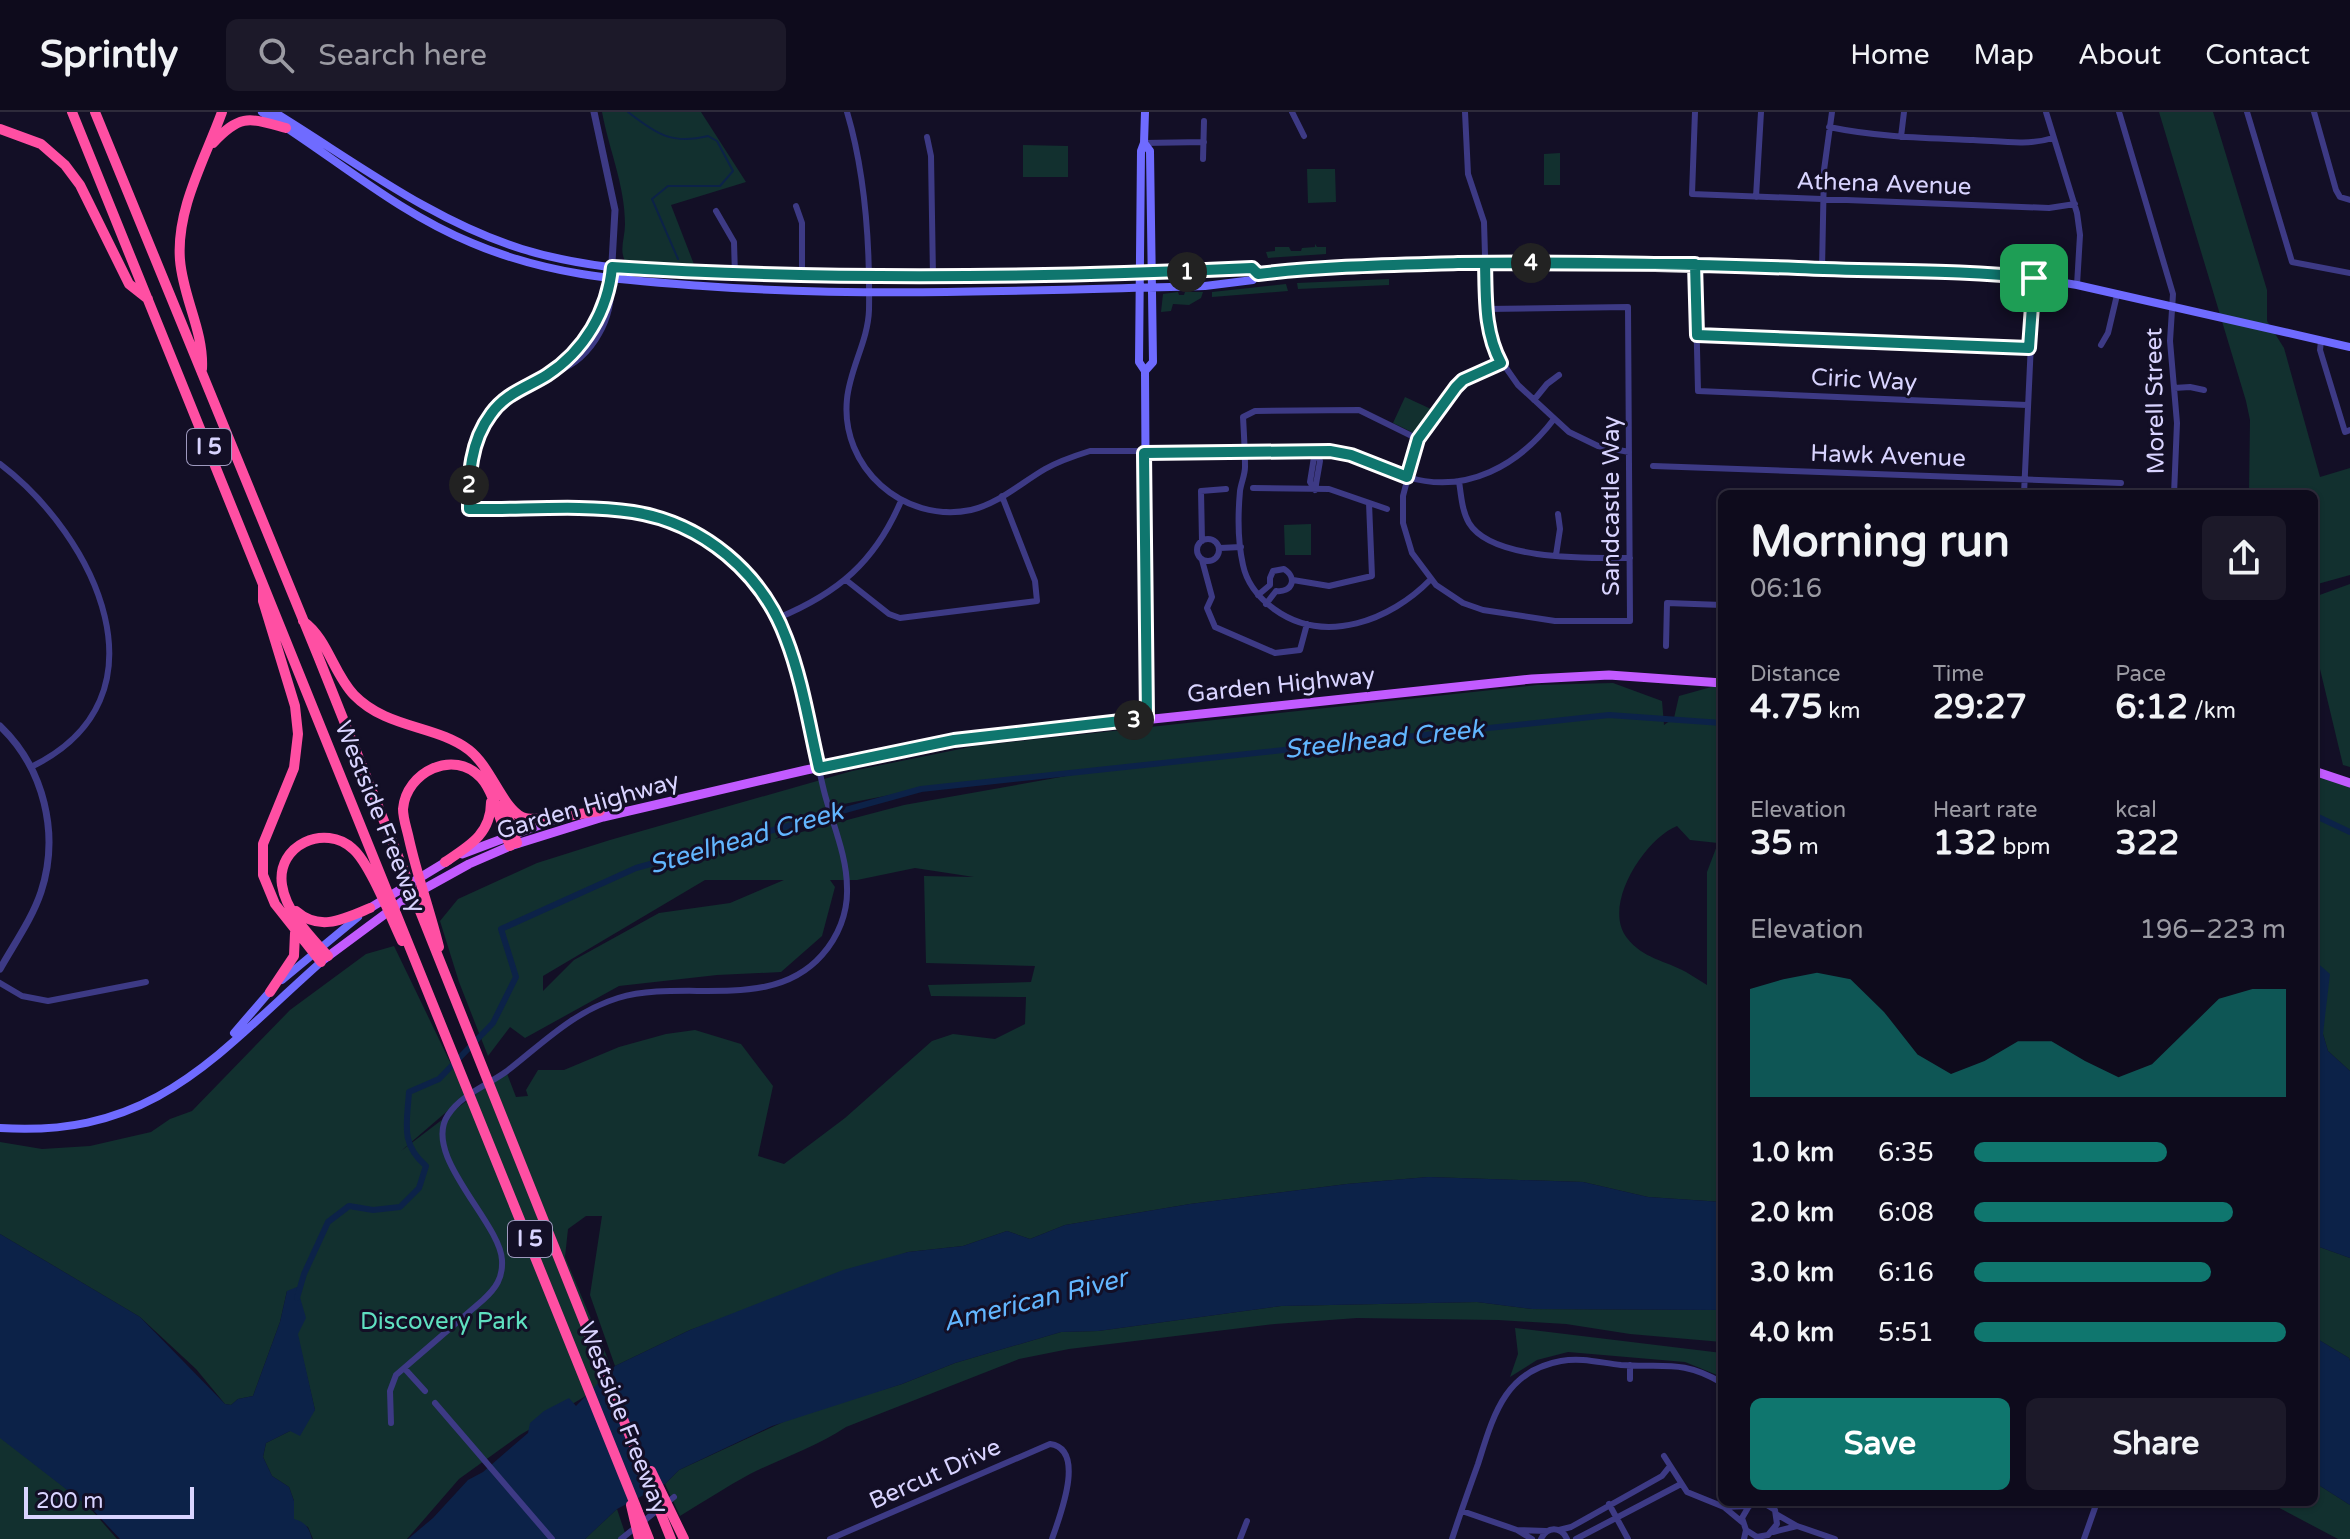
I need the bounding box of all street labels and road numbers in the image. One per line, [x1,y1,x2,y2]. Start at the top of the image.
street label: Athena Avenue [1796,166,1972,202]
street label: Morell Street [2139,327,2171,475]
street label: Ciric Way [1810,363,1918,397]
street label: Sandcastle Way [1597,416,1626,596]
road number: I 5 [187,429,231,465]
street label: Hawk Avenue [1810,439,1966,473]
street label: Garden Highway [1186,661,1376,709]
street label: Westside Freeway [328,717,432,917]
street label: Garden Highway [493,766,683,846]
road number: I 5 [508,1221,552,1257]
street label: Westside Freeway [571,1318,675,1518]
street label: Bercut Drive [865,1432,1005,1516]

